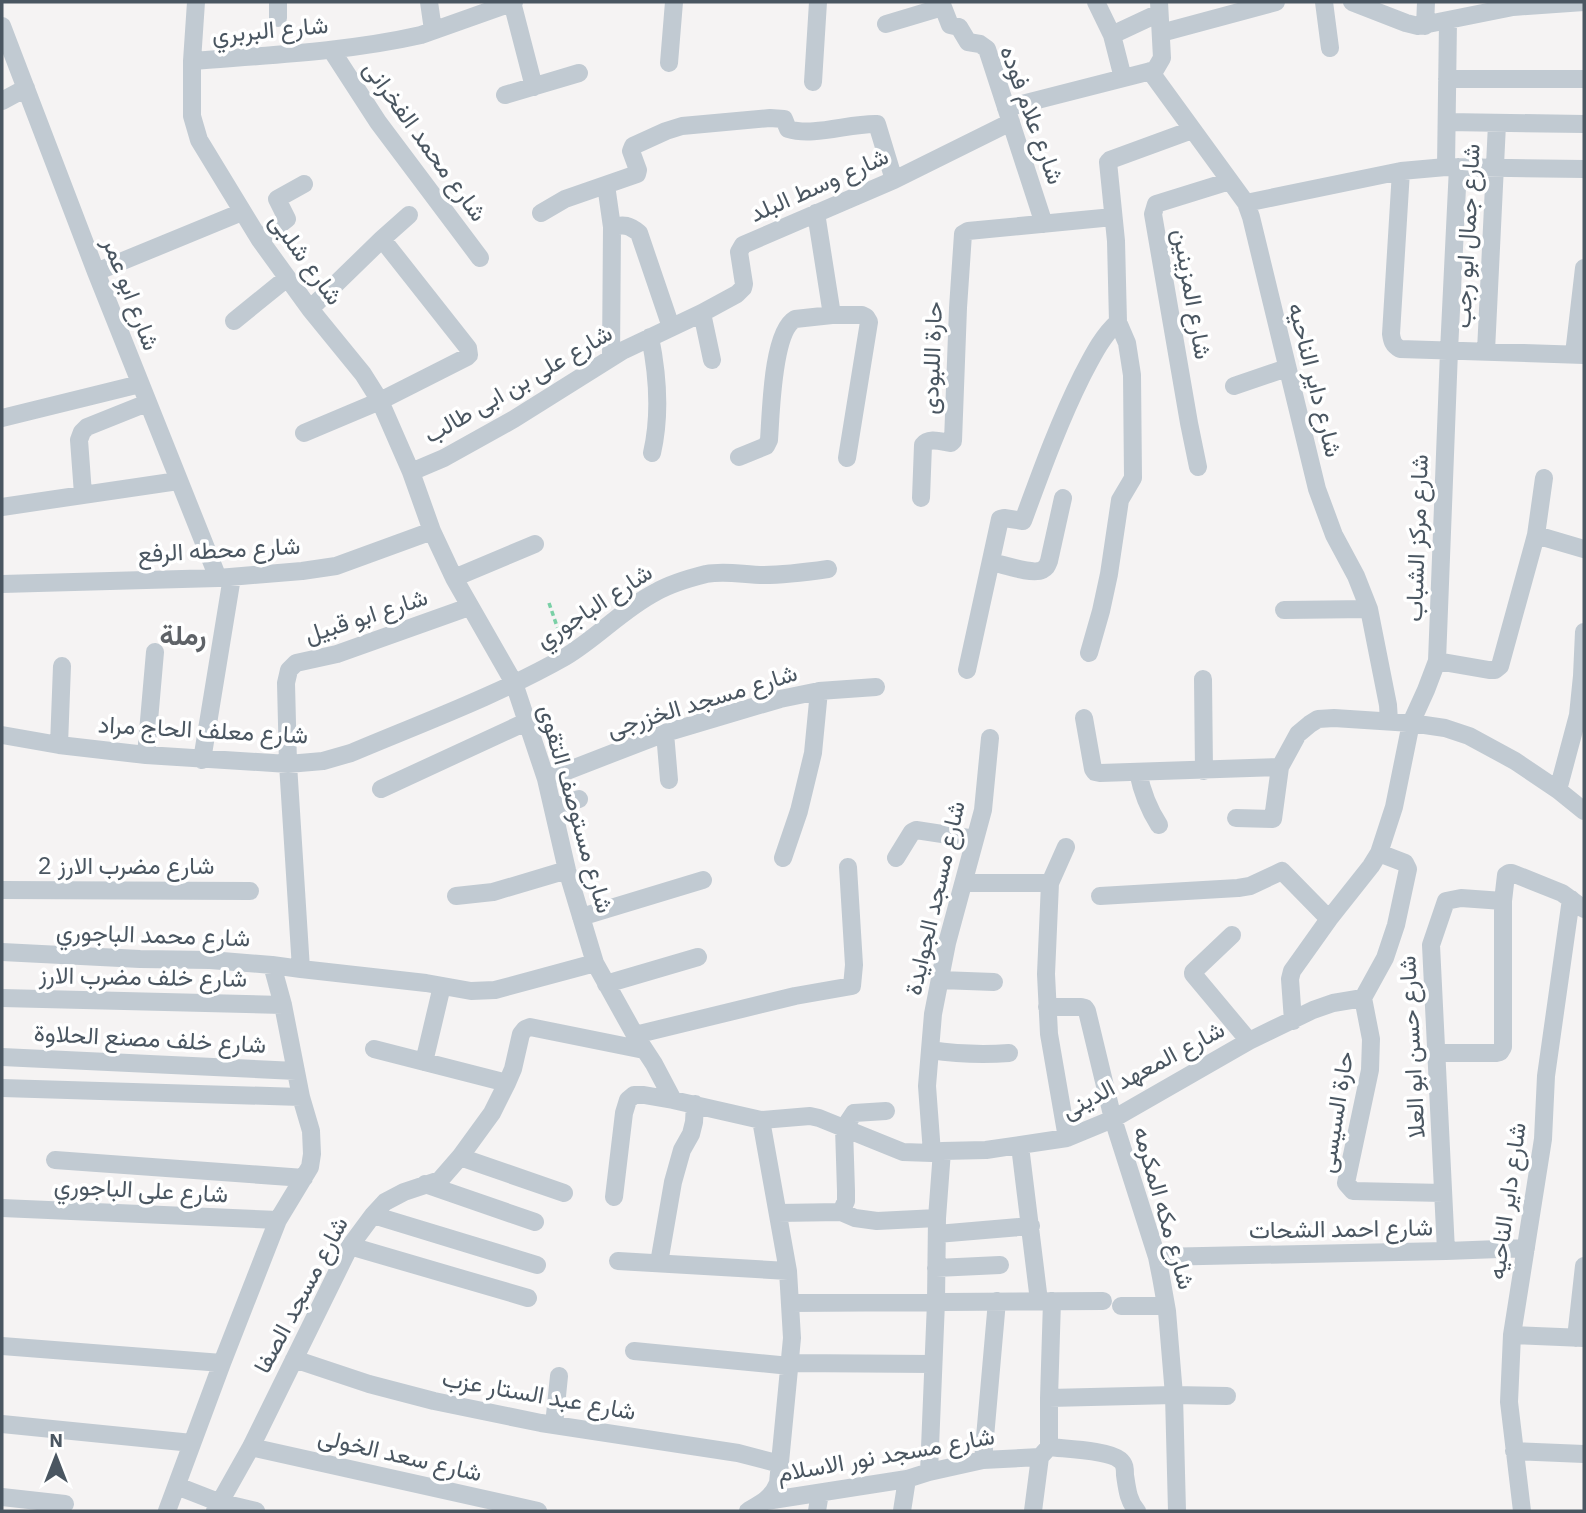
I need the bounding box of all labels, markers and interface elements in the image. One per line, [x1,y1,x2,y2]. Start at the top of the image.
street label: شارع البربري [210,8,330,54]
street label: شارع علام فوده [992,41,1073,189]
street label: شارع محمد الفخرانى [356,53,495,228]
street label: شارع وسط البلد [744,139,893,230]
street label: شارع جمال ابو رجب [1445,143,1488,329]
street label: شارع شلبى [262,206,351,312]
street label: شارع المزينين [1165,226,1220,362]
street label: شارع ابو عمر [94,232,168,355]
street label: شارع داير الناحيه [1280,299,1351,461]
street label: حارة اللبودى [913,301,949,415]
street label: شارع على بن ابى طالب [417,316,618,451]
street label: شارع مركز الشباب [1397,454,1436,622]
street label: شارع محطه الرفع [137,529,301,571]
street label: شارع الباجوري [529,556,660,658]
street label: شارع ابو قبيل [300,580,432,651]
district label: رملة [160,616,206,653]
street label: شارع مسجد الخزرجى [603,656,801,745]
street label: شارع مستوصف التقوى [531,701,622,917]
street label: شارع معلف الحاج مراد [97,708,309,751]
street label: شارع مسجد الجوايدة [896,798,973,998]
street label: شارع مضرب الارز 2 [38,849,214,882]
street label: شارع محمد الباجوري [55,915,251,957]
street label: شارع حسن ابو العلا [1390,955,1433,1139]
street label: شارع خلف مضرب الارز [38,958,247,995]
street label: شارع المعهد الدينى [1055,1013,1230,1127]
street label: شارع خلف مصنع الحلاوة [33,1016,267,1062]
street label: حارة السيسى [1310,1049,1360,1175]
street label: شارع داير الناحيه [1479,1120,1534,1282]
street label: شارع مكه المكرمه [1125,1122,1204,1293]
street label: شارع على الباجوري [53,1168,229,1214]
street label: شارع احمد الشحات [1249,1210,1433,1247]
street label: شارع مسجد الصفا [245,1211,356,1379]
street label: شارع عبد الستار عزب [440,1361,639,1428]
street label: شارع مسجد نور الاسلام [775,1419,997,1490]
street label: شارع سعد الخولى [315,1420,485,1489]
north arrow [21,1422,91,1492]
text: N [49,1428,63,1452]

